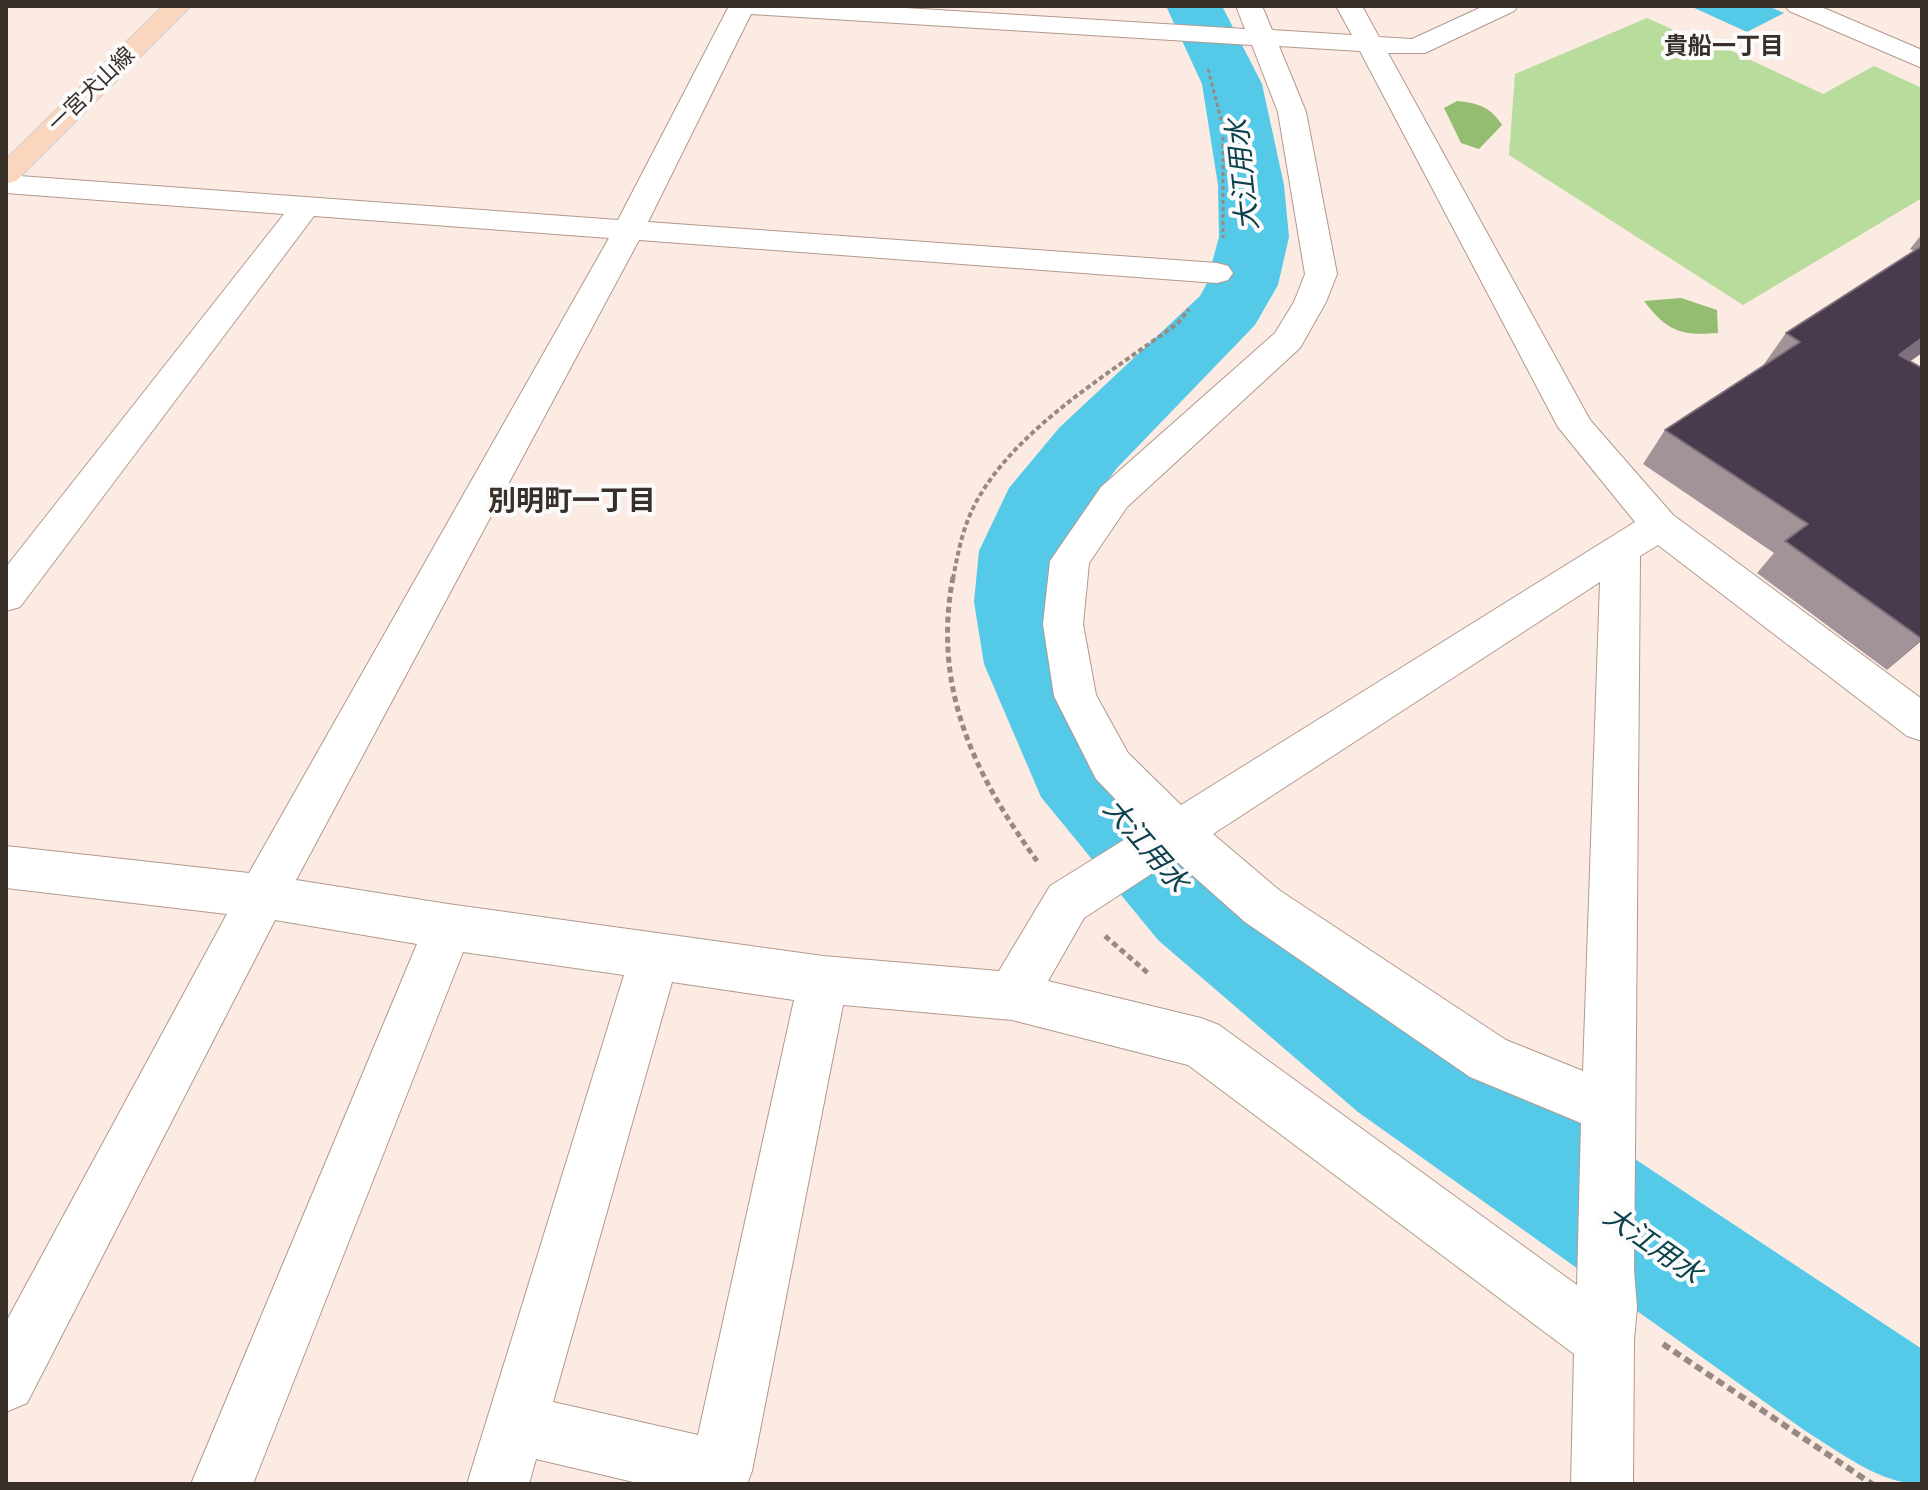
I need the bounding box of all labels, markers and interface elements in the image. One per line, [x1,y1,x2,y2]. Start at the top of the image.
district label: 貴船一丁目 [1664,33,1784,61]
street label: 一宮犬山線 [43,42,141,138]
water label: 大江用水 [1221,118,1267,232]
district label: 別明町一丁目 [488,485,656,519]
water label: 大江用水 [1096,793,1194,899]
water label: 大江用水 [1596,1200,1708,1292]

